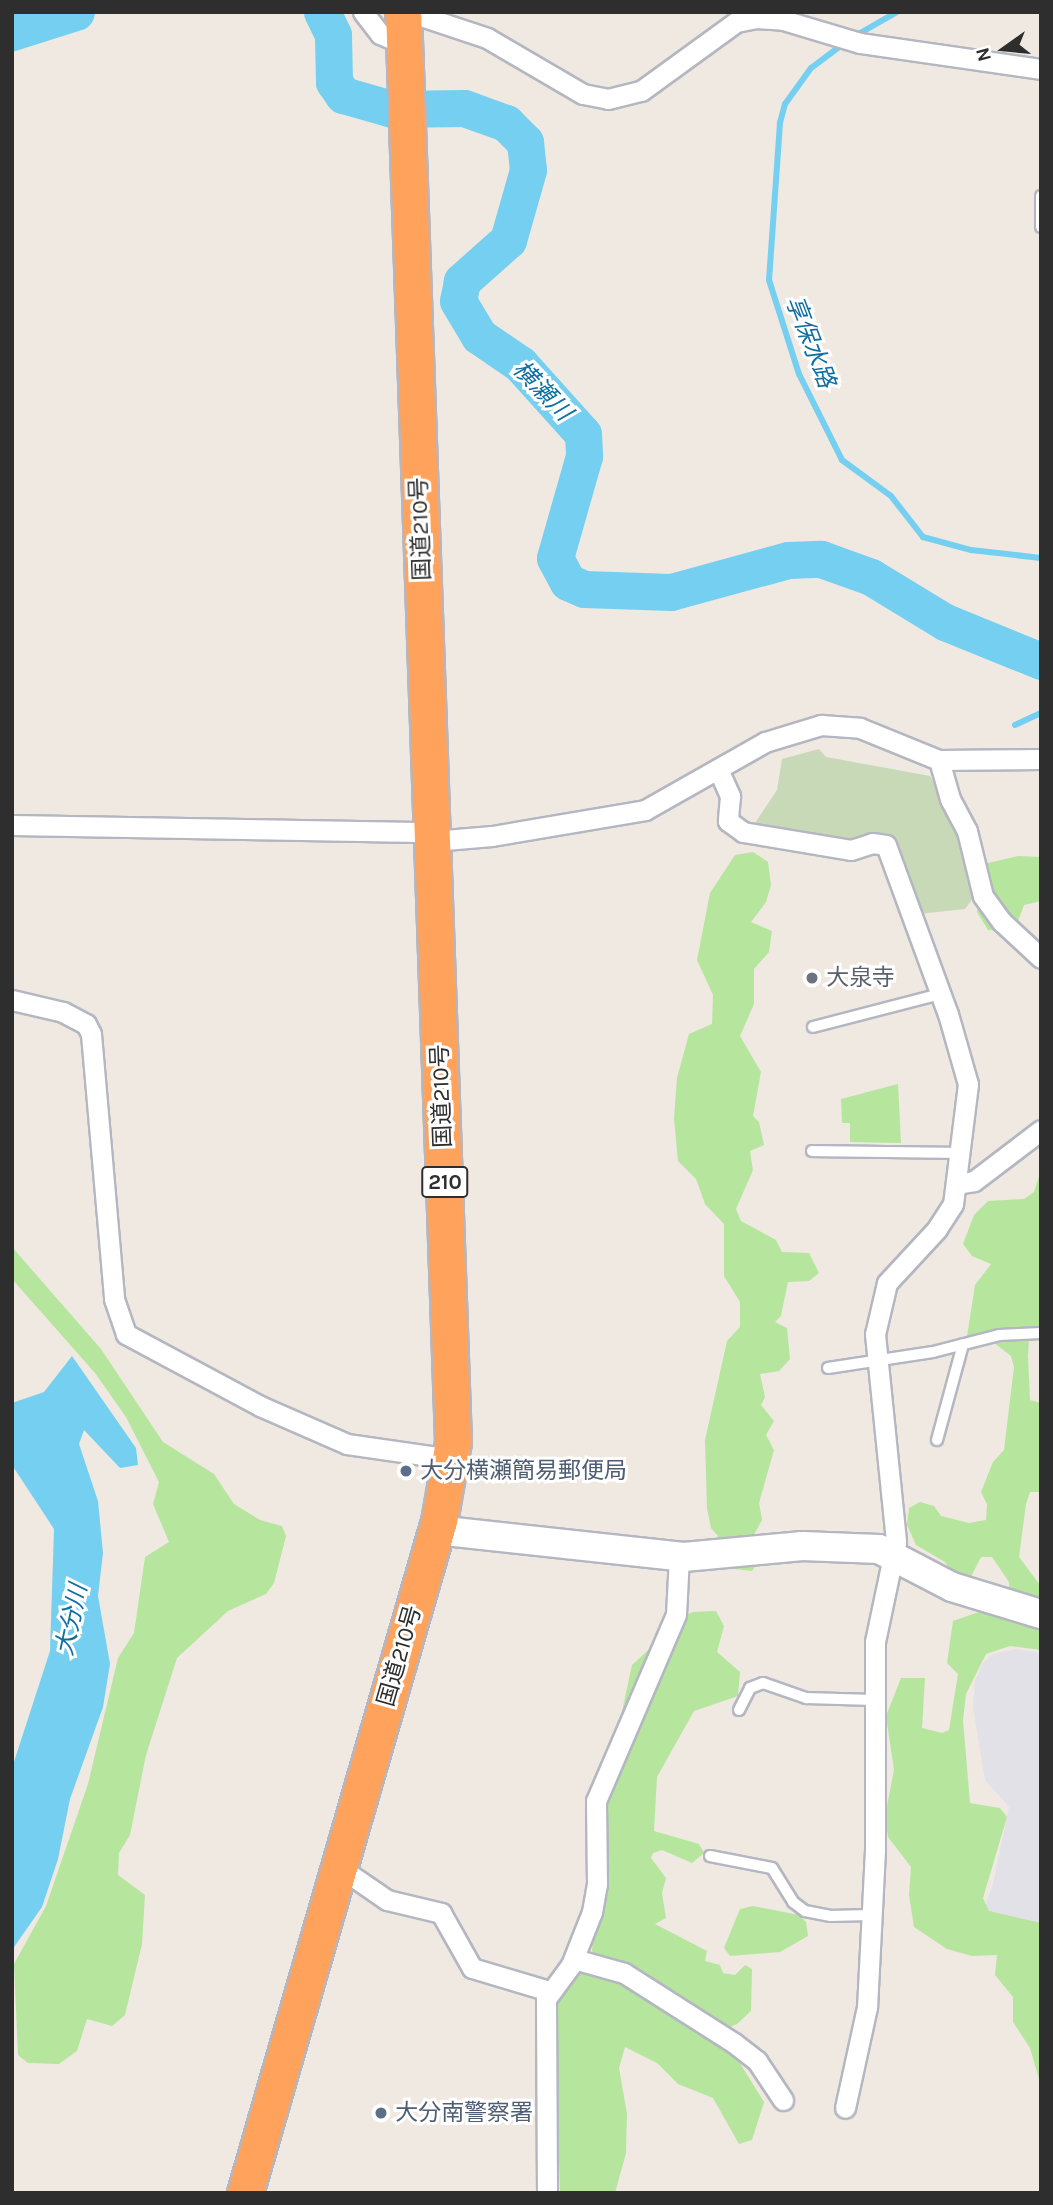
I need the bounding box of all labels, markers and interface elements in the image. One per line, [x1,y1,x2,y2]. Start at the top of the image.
north arrow [969,14,1039,84]
text: N [971,45,996,64]
water label: 享保水路 [779,292,841,392]
water label: 横瀬川 [507,355,577,427]
street label: 国道210号 [405,477,437,581]
place label: 大泉寺 [826,964,895,992]
marker: 大泉寺 [804,970,820,986]
street label: 国道210号 [426,1044,458,1148]
road number: 210 [420,1164,470,1200]
place label: 大分横瀬簡易郵便局 [420,1457,627,1485]
marker: 大分横瀬簡易郵便局 [398,1463,414,1479]
water label: 大分川 [50,1582,94,1658]
street label: 国道210号 [372,1602,428,1710]
place label: 大分南警察署 [395,2099,533,2127]
marker: 大分南警察署 [373,2105,389,2121]

